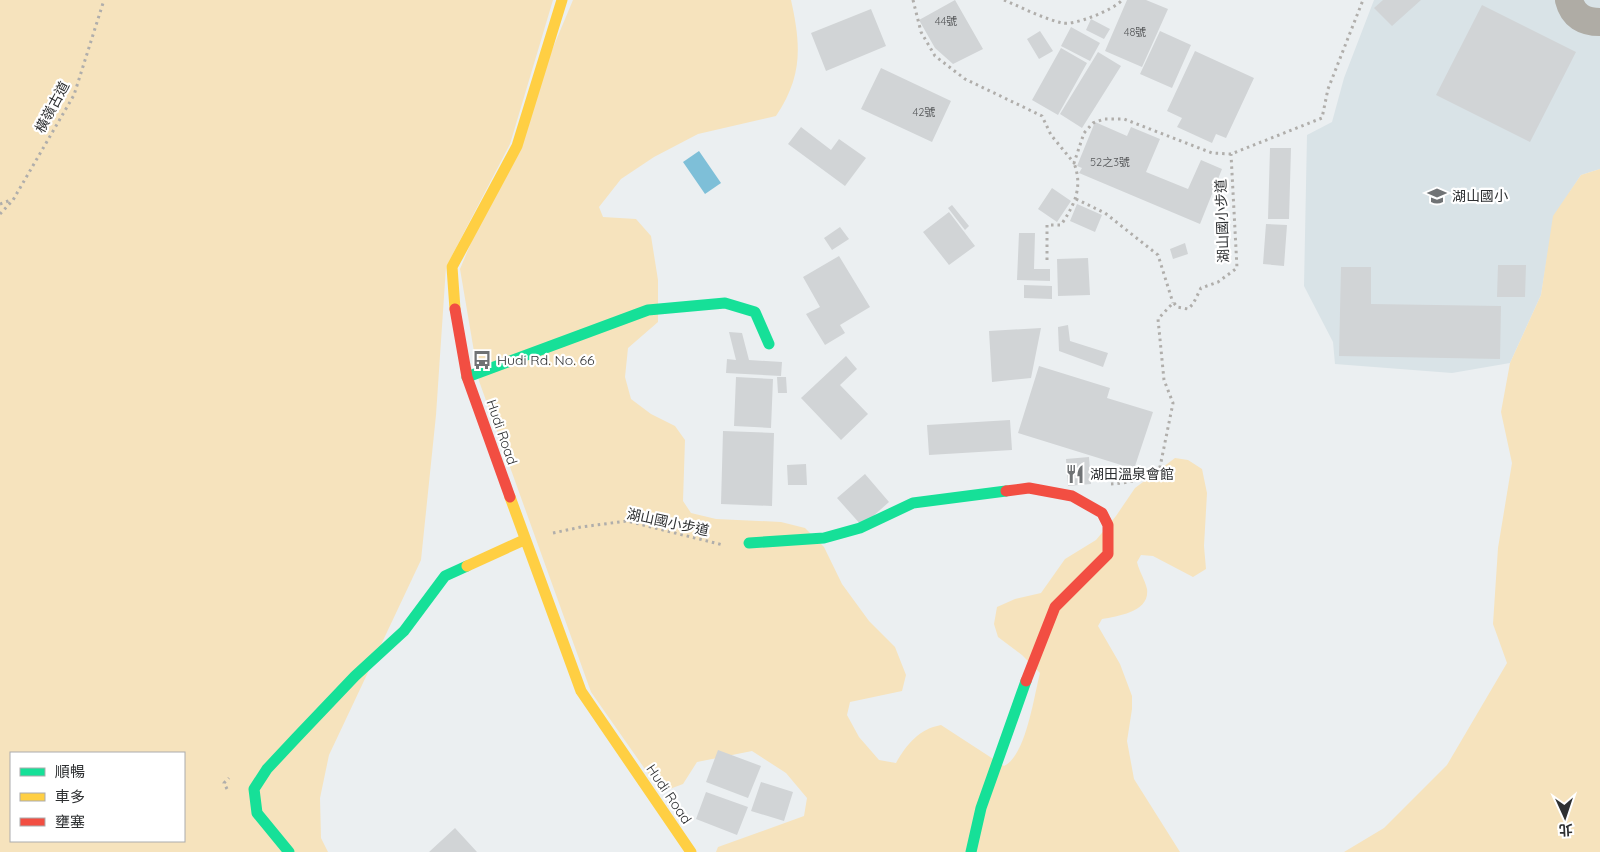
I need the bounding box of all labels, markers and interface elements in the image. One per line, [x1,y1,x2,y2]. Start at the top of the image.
house number: 44號 [935,14,957,28]
house number: 48號 [1124,25,1146,39]
street label: 橫嶺古道 [31,78,73,136]
house number: 42號 [913,105,935,119]
house number: 52之3號 [1090,155,1130,169]
street label: 湖山國小步道 [1212,179,1232,263]
school or university icon: 湖山國小 [1426,185,1448,207]
place label: 湖山國小 [1452,187,1508,205]
bus stop icon: Hudi Rd. No. 66 [471,349,493,371]
place label: Hudi Rd. No. 66 [497,351,595,369]
street label: Hudi Road [482,397,522,467]
restaurant icon: 湖田溫泉會館 [1064,463,1086,485]
place label: 湖田溫泉會館 [1090,465,1174,483]
street label: 湖山國小步道 [625,504,711,540]
legend [10,752,185,842]
street label: Hudi Road [642,761,696,827]
text: 順暢 [55,762,85,781]
text: 車多 [55,787,85,806]
north arrow [1540,792,1590,842]
text: 壅塞 [55,812,85,831]
text: 北 [1558,821,1573,839]

